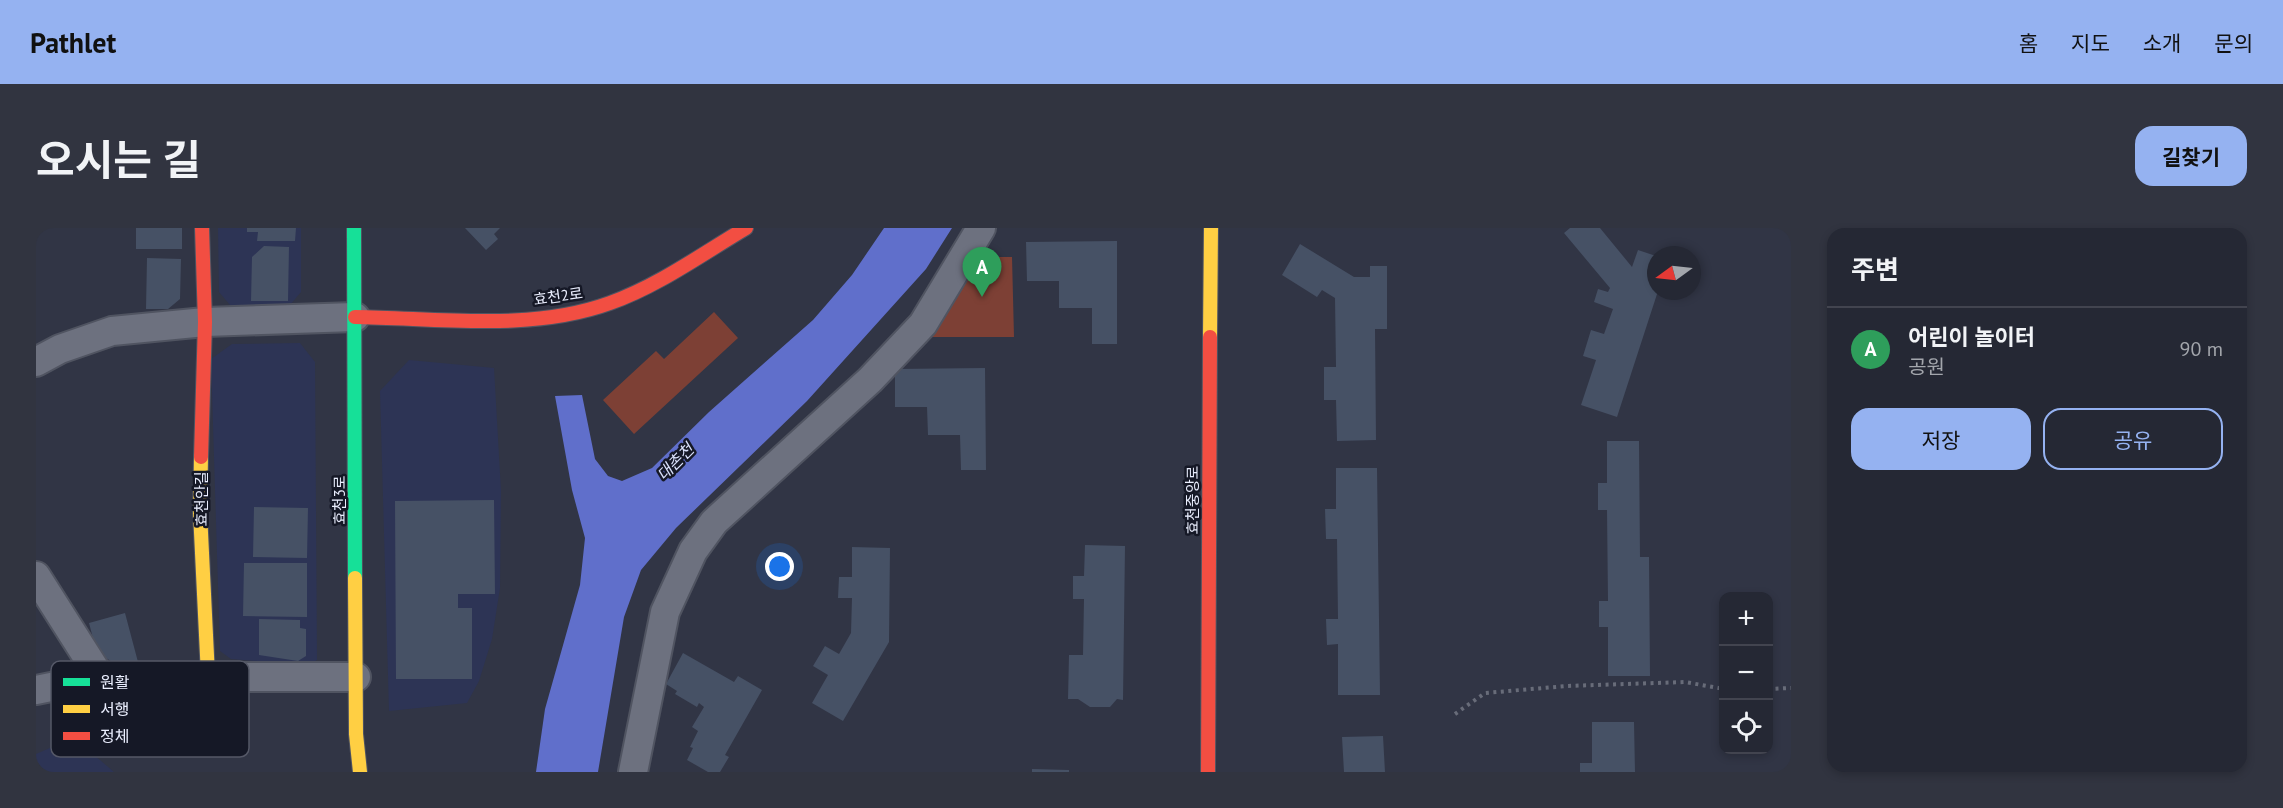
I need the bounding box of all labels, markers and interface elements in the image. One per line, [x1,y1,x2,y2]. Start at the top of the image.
text: Pathlet [30,24,116,61]
text: 홈 [2019,30,2038,57]
text: 지도 [2071,30,2110,57]
text: 소개 [2143,30,2181,57]
text: 문의 [2214,30,2253,57]
button: 길찾기 [2135,126,2247,186]
text: 오시는 길 [36,132,201,187]
north arrow [1647,246,1701,300]
pin: A [962,248,1002,297]
text: 주변 [1851,253,1899,286]
street label: 효천2로 [532,283,584,309]
text: 어린이 놀이터 [1908,323,2035,351]
text: A [1864,336,1877,362]
text: 90 m [2180,336,2223,362]
text: 공원 [1908,354,1945,380]
button: 저장 [1851,408,2031,470]
button: 공유 [2043,408,2223,470]
water label: 대촌천 [652,438,699,485]
street label: 효천중앙로 [1183,465,1202,535]
street label: 효천안길 [192,471,211,527]
street label: 효천3로 [330,475,349,525]
your location [765,552,794,581]
map controls [1719,592,1773,754]
button: + [1719,592,1773,646]
button: − [1719,646,1773,700]
legend [51,661,249,757]
text: 원활 [100,672,130,692]
text: 서행 [100,699,129,719]
button: locate [1719,700,1773,754]
text: 정체 [100,726,129,746]

